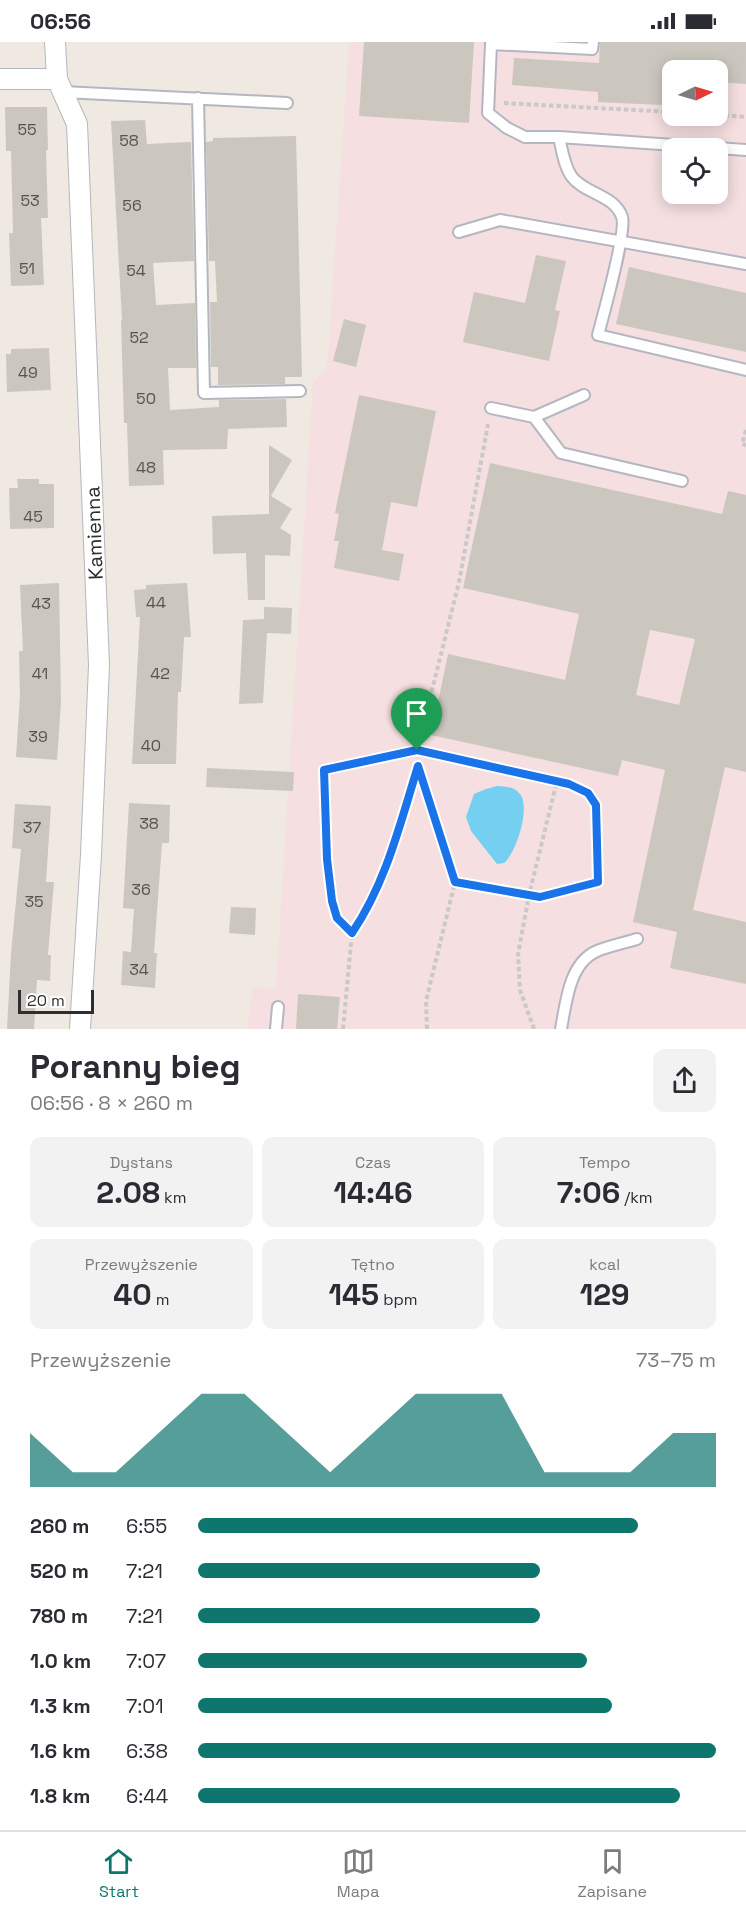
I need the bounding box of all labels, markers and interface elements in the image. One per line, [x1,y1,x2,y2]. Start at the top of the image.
text: 06:56 [30,7,91,35]
north arrow [662,60,728,126]
map controls [662,60,728,204]
house number: 55 [17,119,37,140]
house number: 58 [119,130,139,151]
button: locate [662,138,728,204]
house number: 53 [20,190,40,211]
house number: 56 [122,195,142,216]
house number: 51 [19,258,35,279]
house number: 54 [126,260,146,281]
house number: 52 [129,327,149,348]
house number: 49 [18,362,38,383]
house number: 50 [136,388,156,409]
house number: 48 [136,457,156,478]
street label: Kamienna [79,486,109,580]
house number: 45 [23,506,43,527]
house number: 44 [146,592,166,613]
house number: 43 [31,593,51,614]
house number: 41 [32,663,48,684]
house number: 42 [150,663,170,684]
pin [391,688,442,750]
icon: arrive [400,697,433,730]
house number: 39 [28,726,48,747]
house number: 40 [141,735,161,756]
house number: 38 [139,813,159,834]
house number: 37 [23,817,41,838]
house number: 36 [131,879,151,900]
house number: 35 [24,891,44,912]
house number: 34 [129,959,149,980]
scale bar [18,987,94,1014]
text: 20 m [27,990,65,1011]
text: Poranny bieg [30,1046,241,1088]
button: share [653,1049,716,1112]
text: 06:56 · 8 × 260 m [30,1090,193,1116]
text: Dystans [110,1152,173,1173]
text: Czas [355,1152,391,1173]
text: Tempo [579,1152,630,1173]
text: 2.08 [96,1173,160,1212]
text: 14:46 [333,1173,413,1212]
text: 7:06 [557,1173,620,1212]
text: km [160,1187,186,1208]
text: /km [620,1187,653,1208]
text: Przewyższenie [85,1254,198,1275]
text: Tętno [351,1254,395,1275]
text: kcal [589,1254,620,1275]
text: 40 [113,1275,152,1314]
text: 145 [328,1275,379,1314]
text: 129 [580,1275,630,1314]
text: m [152,1289,170,1310]
text: bpm [379,1289,418,1310]
text: Przewyższenie [30,1347,171,1373]
text: 73–75 m [636,1347,716,1373]
text: 260 m [30,1513,89,1539]
text: 6:55 [126,1513,167,1539]
text: 520 m [30,1558,89,1584]
text: 7:21 [126,1558,163,1584]
text: 780 m [30,1603,88,1629]
text: 7:21 [126,1603,163,1629]
text: 1.0 km [30,1648,91,1674]
text: 7:07 [126,1648,166,1674]
text: 1.3 km [30,1693,91,1719]
text: 7:01 [126,1693,164,1719]
text: 1.6 km [30,1738,91,1764]
text: 6:38 [126,1738,168,1764]
text: 1.8 km [30,1783,90,1809]
text: 6:44 [126,1783,168,1809]
tab: Start [99,1845,139,1902]
tab: Mapa [337,1845,379,1902]
tab: Zapisane [577,1845,647,1902]

